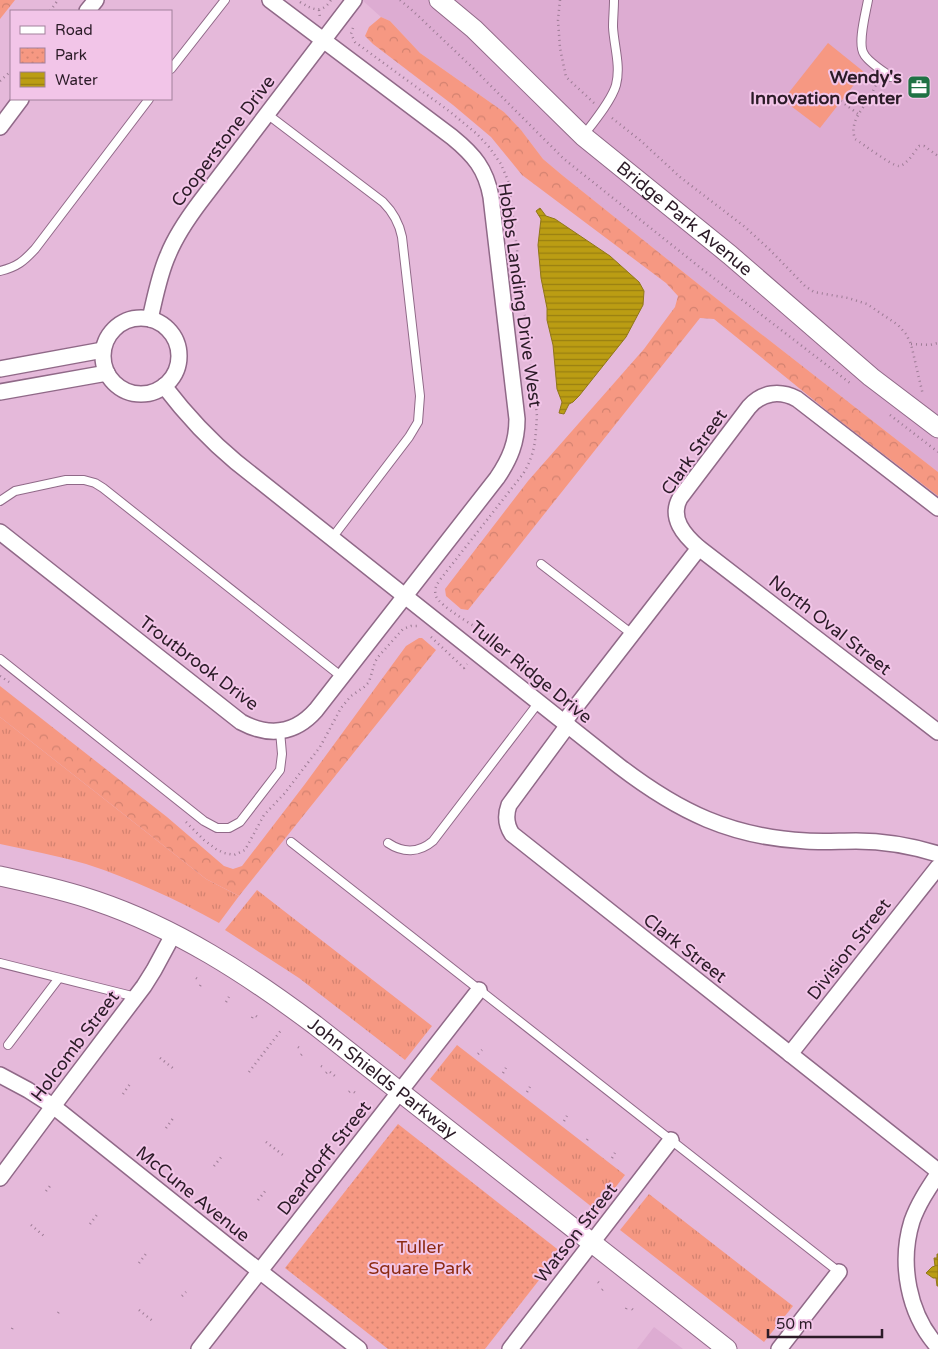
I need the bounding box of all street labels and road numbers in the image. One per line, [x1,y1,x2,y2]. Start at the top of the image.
street label: Cooperstone Drive [166,71,280,211]
street label: Bridge Park Avenue [612,157,757,280]
street label: Hobbs Landing Drive West [493,181,547,409]
street label: Clark Street [656,405,732,499]
street label: North Oval Street [764,570,896,680]
street label: Troutbrook Drive [135,611,263,715]
street label: Tuller Ridge Drive [465,616,597,728]
street label: Division Street [802,894,896,1004]
street label: Clark Street [639,909,731,988]
street label: Holcomb Street [26,986,124,1106]
street label: John Shields Parkway [304,1013,462,1144]
street label: Deardorff Street [272,1096,376,1220]
street label: McCune Avenue [132,1141,254,1247]
street label: Watson Street [530,1178,622,1287]

